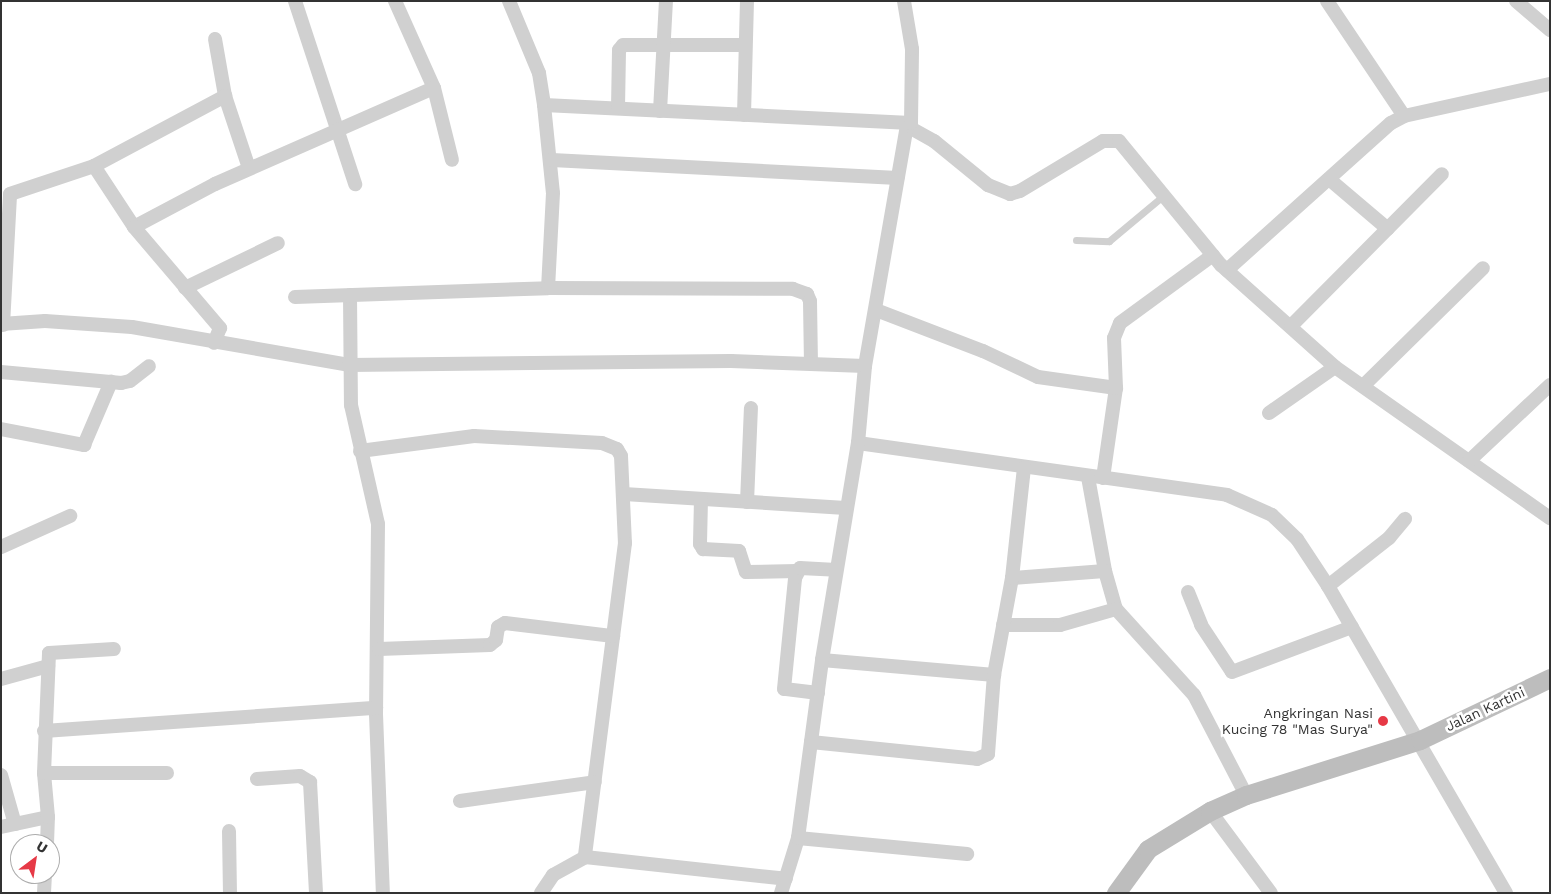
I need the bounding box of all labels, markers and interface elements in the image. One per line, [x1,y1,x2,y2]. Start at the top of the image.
street label: Jalan Kartini [1443,683,1527,735]
place label: Angkringan Nasi Kucing 78 "Mas Surya" [1221,705,1373,738]
marker: Angkringan Nasi Kucing 78 "Mas Surya" [1377,715,1389,727]
north arrow [10,834,60,884]
text: U [34,838,51,856]

